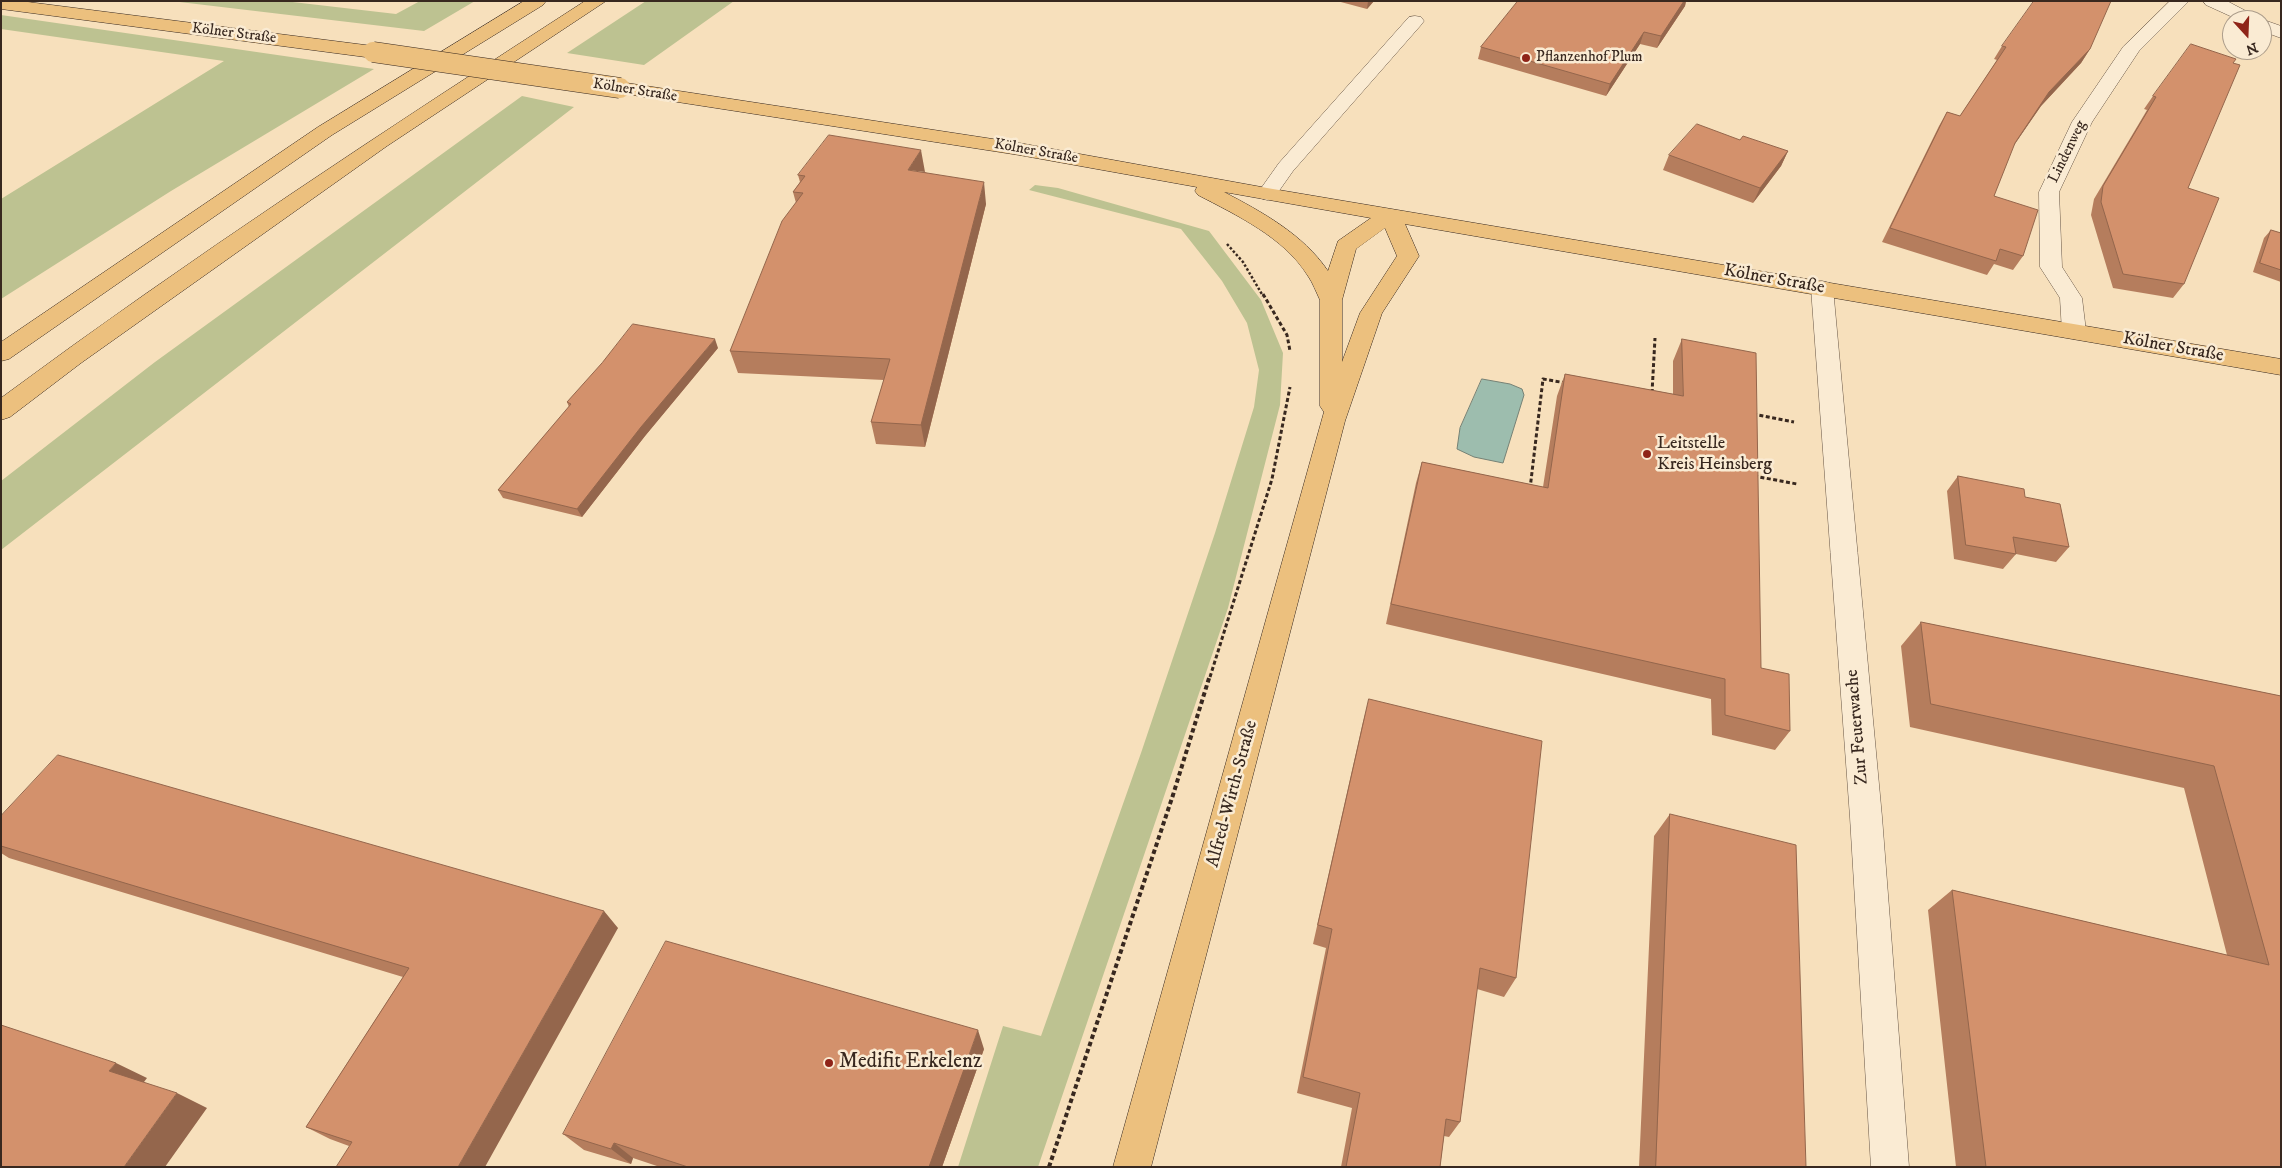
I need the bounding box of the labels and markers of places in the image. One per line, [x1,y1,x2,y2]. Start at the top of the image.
place label: Pflanzenhof Plum [1536,49,1643,67]
marker: Pflanzenhof Plum [1520,52,1532,64]
place label: Leitstelle Kreis Heinsberg [1657,433,1772,476]
marker: Leitstelle Kreis Heinsberg [1641,448,1653,460]
place label: Medifit Erkelenz [839,1050,982,1076]
marker: Medifit Erkelenz [823,1057,835,1069]

